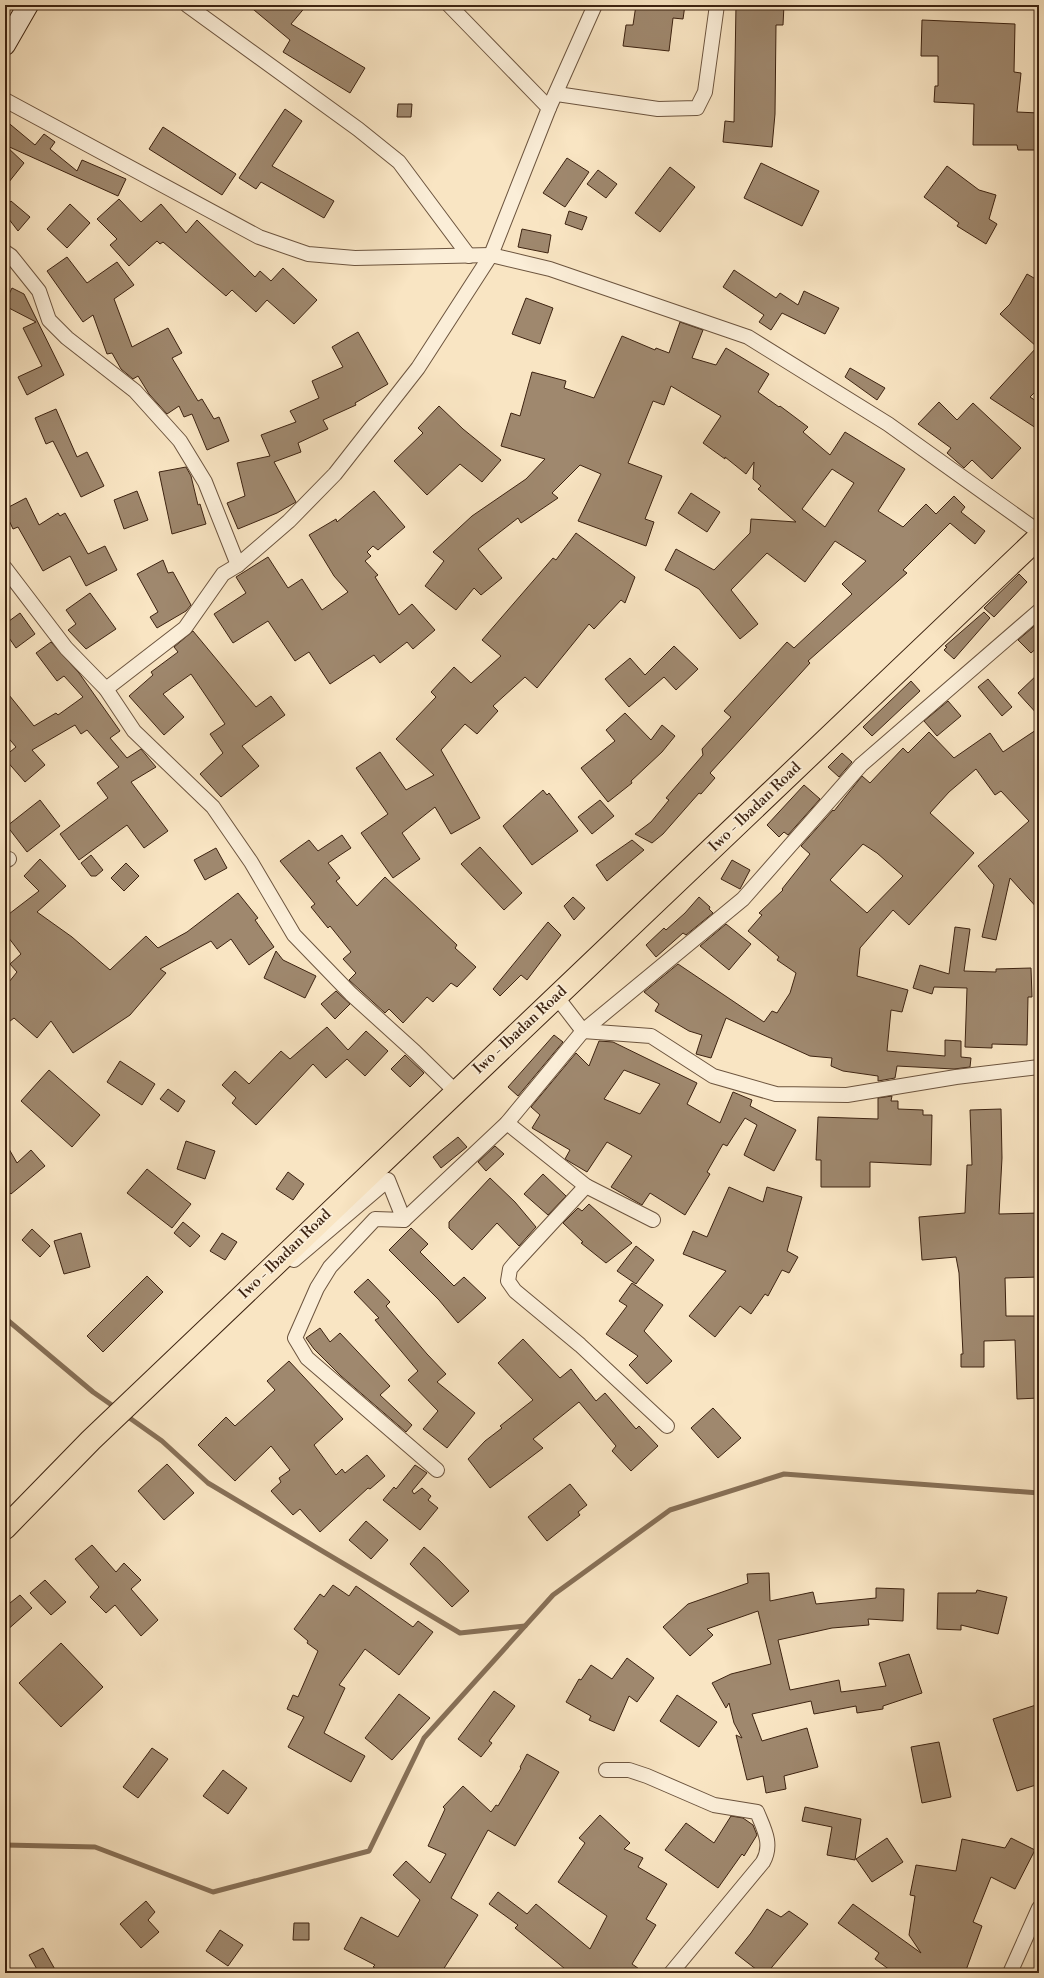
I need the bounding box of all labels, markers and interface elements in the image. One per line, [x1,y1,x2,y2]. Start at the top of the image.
street label: Iwo - Ibadan Road [705,758,806,856]
street label: Iwo - Ibadan Road [469,981,571,1078]
street label: Iwo - Ibadan Road [235,1205,336,1303]

